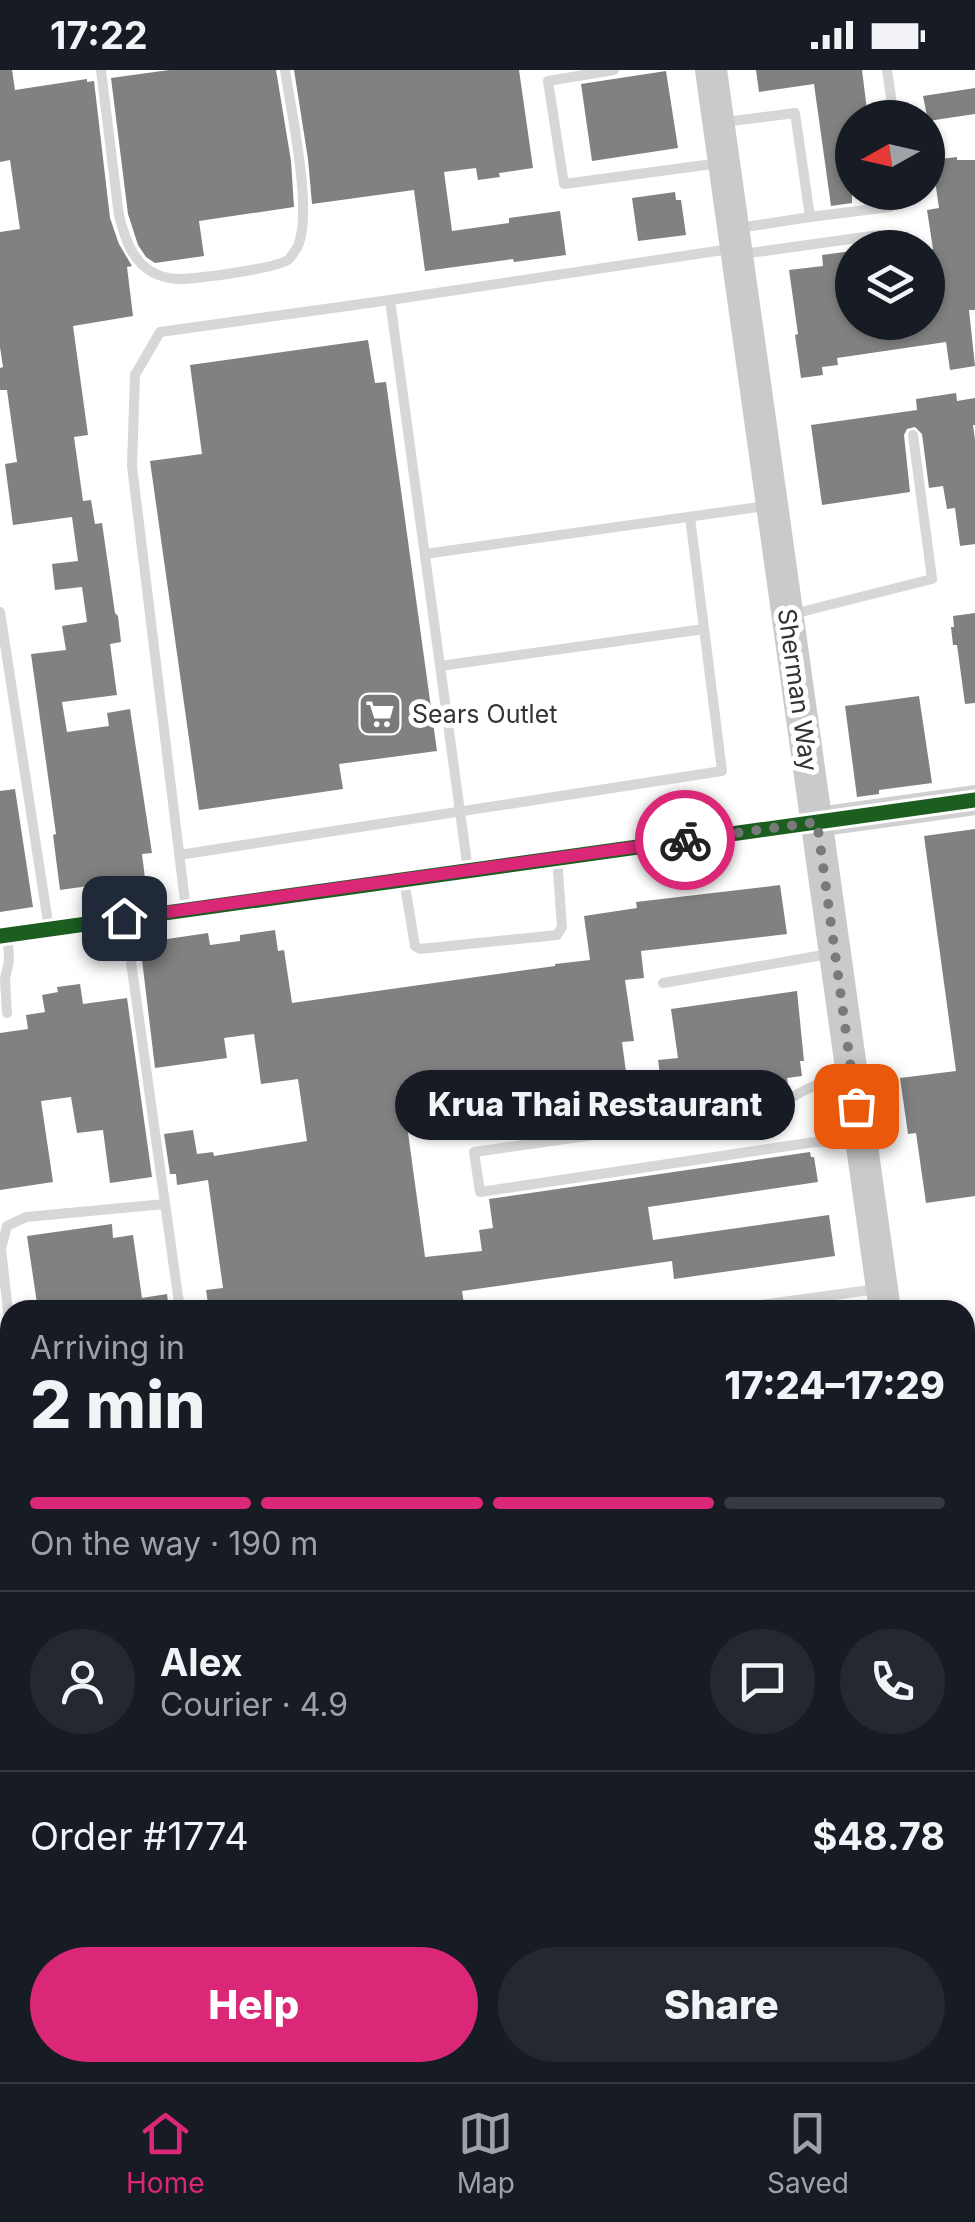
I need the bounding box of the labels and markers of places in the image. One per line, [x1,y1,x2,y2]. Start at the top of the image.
supermarket icon: Sears Outlet [357,691,403,737]
place label: Sears Outlet [412,699,557,729]
pin [82,876,167,961]
pin [814,1064,899,1149]
callout: Krua Thai Restaurant [396,1071,796,1141]

